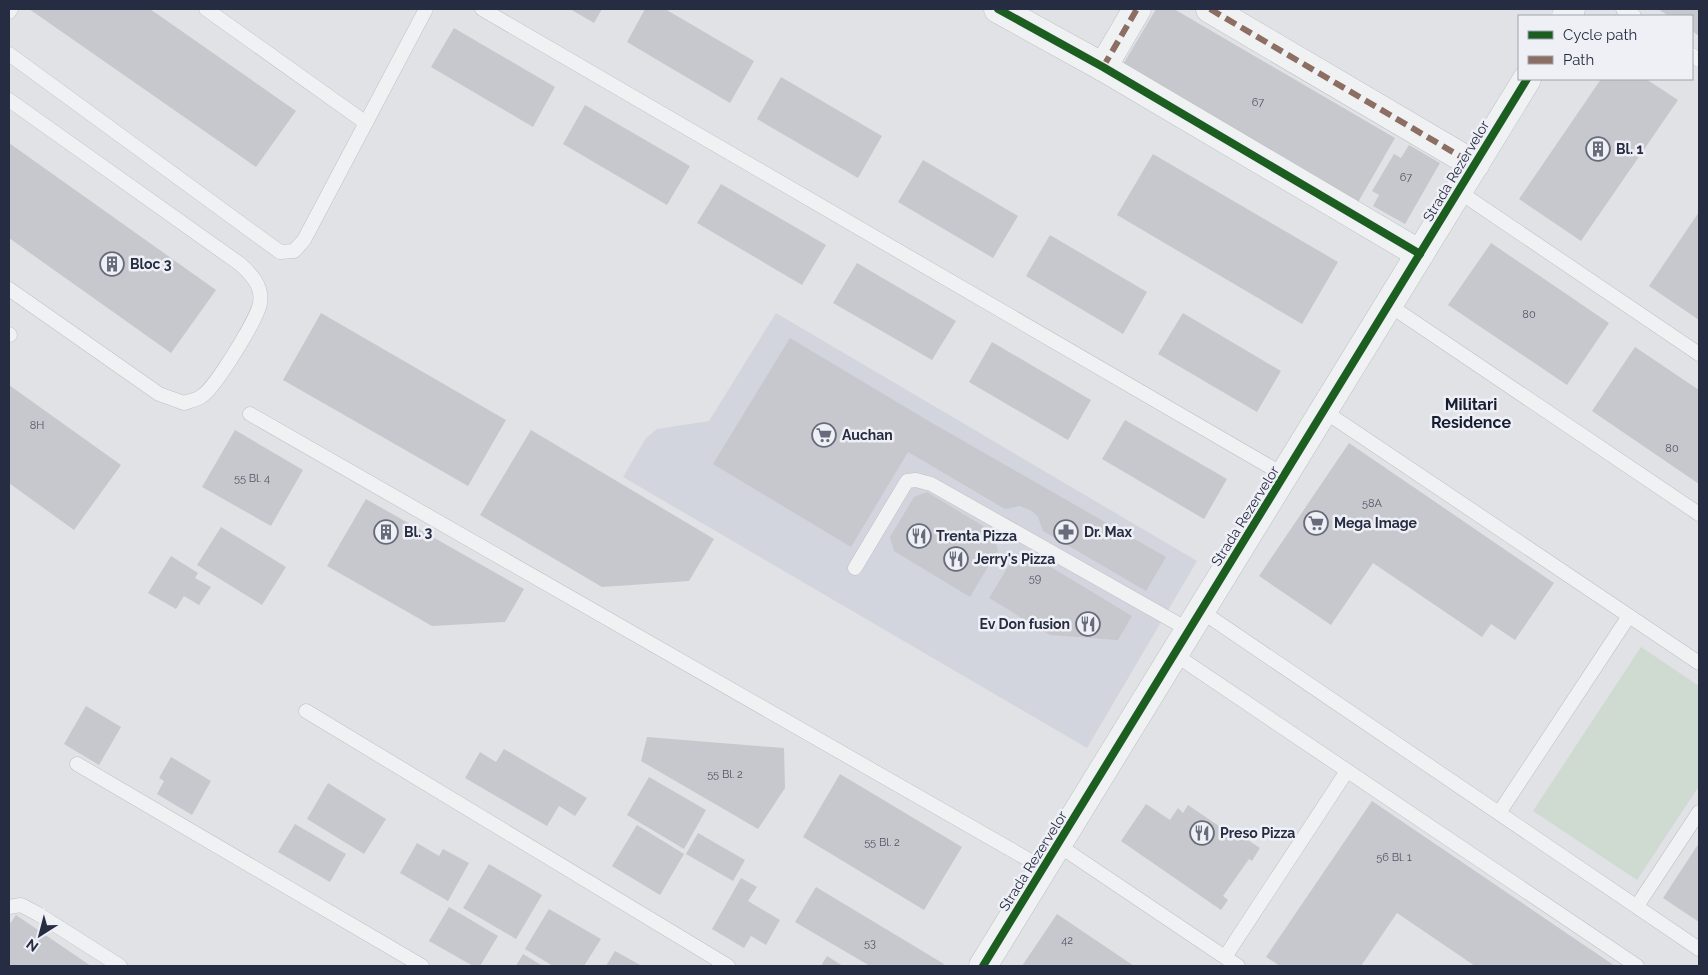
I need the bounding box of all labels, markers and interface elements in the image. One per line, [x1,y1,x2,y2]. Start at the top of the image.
legend [1518,15,1693,80]
text: Cycle path [1563,26,1637,44]
text: Path [1563,51,1594,69]
house number: 67 [1252,96,1264,109]
street label: Strada Rezervelor [1420,118,1492,224]
building icon: Bl. 1 [1585,136,1611,162]
place label: Bl. 1 [1616,141,1643,157]
house number: 67 [1400,171,1412,184]
building icon: Bloc 3 [99,251,125,277]
place label: Bloc 3 [130,256,172,272]
house number: 80 [1522,308,1536,321]
district label: Militari Residence [1431,395,1511,432]
house number: 8H [30,419,44,432]
supermarket icon: Auchan [811,422,837,448]
place label: Auchan [842,427,893,443]
house number: 80 [1665,442,1679,455]
street label: Strada Rezervelor [1208,463,1282,569]
house number: 55 Bl. 4 [234,472,270,485]
house number: 58A [1362,497,1382,510]
supermarket icon: Mega Image [1303,510,1329,536]
place label: Mega Image [1334,515,1418,531]
building icon: Bl. 3 [373,519,399,545]
pharmacy icon: Dr. Max [1053,519,1079,545]
restaurant icon: Trenta Pizza [906,523,932,549]
place label: Bl. 3 [404,524,432,540]
place label: Dr. Max [1084,524,1133,540]
place label: Trenta Pizza [936,528,1017,544]
restaurant icon: Jerry's Pizza [943,546,969,572]
place label: Jerry's Pizza [974,551,1055,567]
house number: 59 [1029,572,1041,585]
restaurant icon: Ev Don fusion [1075,611,1101,637]
place label: Ev Don fusion [979,616,1070,632]
house number: 55 Bl. 2 [707,768,743,781]
street label: Strada Rezervelor [996,808,1070,914]
restaurant icon: Preso Pizza [1189,820,1215,846]
place label: Preso Pizza [1220,825,1295,841]
house number: 55 Bl. 2 [864,836,900,849]
house number: 56 Bl. 1 [1376,851,1412,864]
north arrow [15,910,65,960]
house number: 42 [1061,934,1073,947]
text: N [23,936,41,955]
house number: 53 [864,937,876,950]

